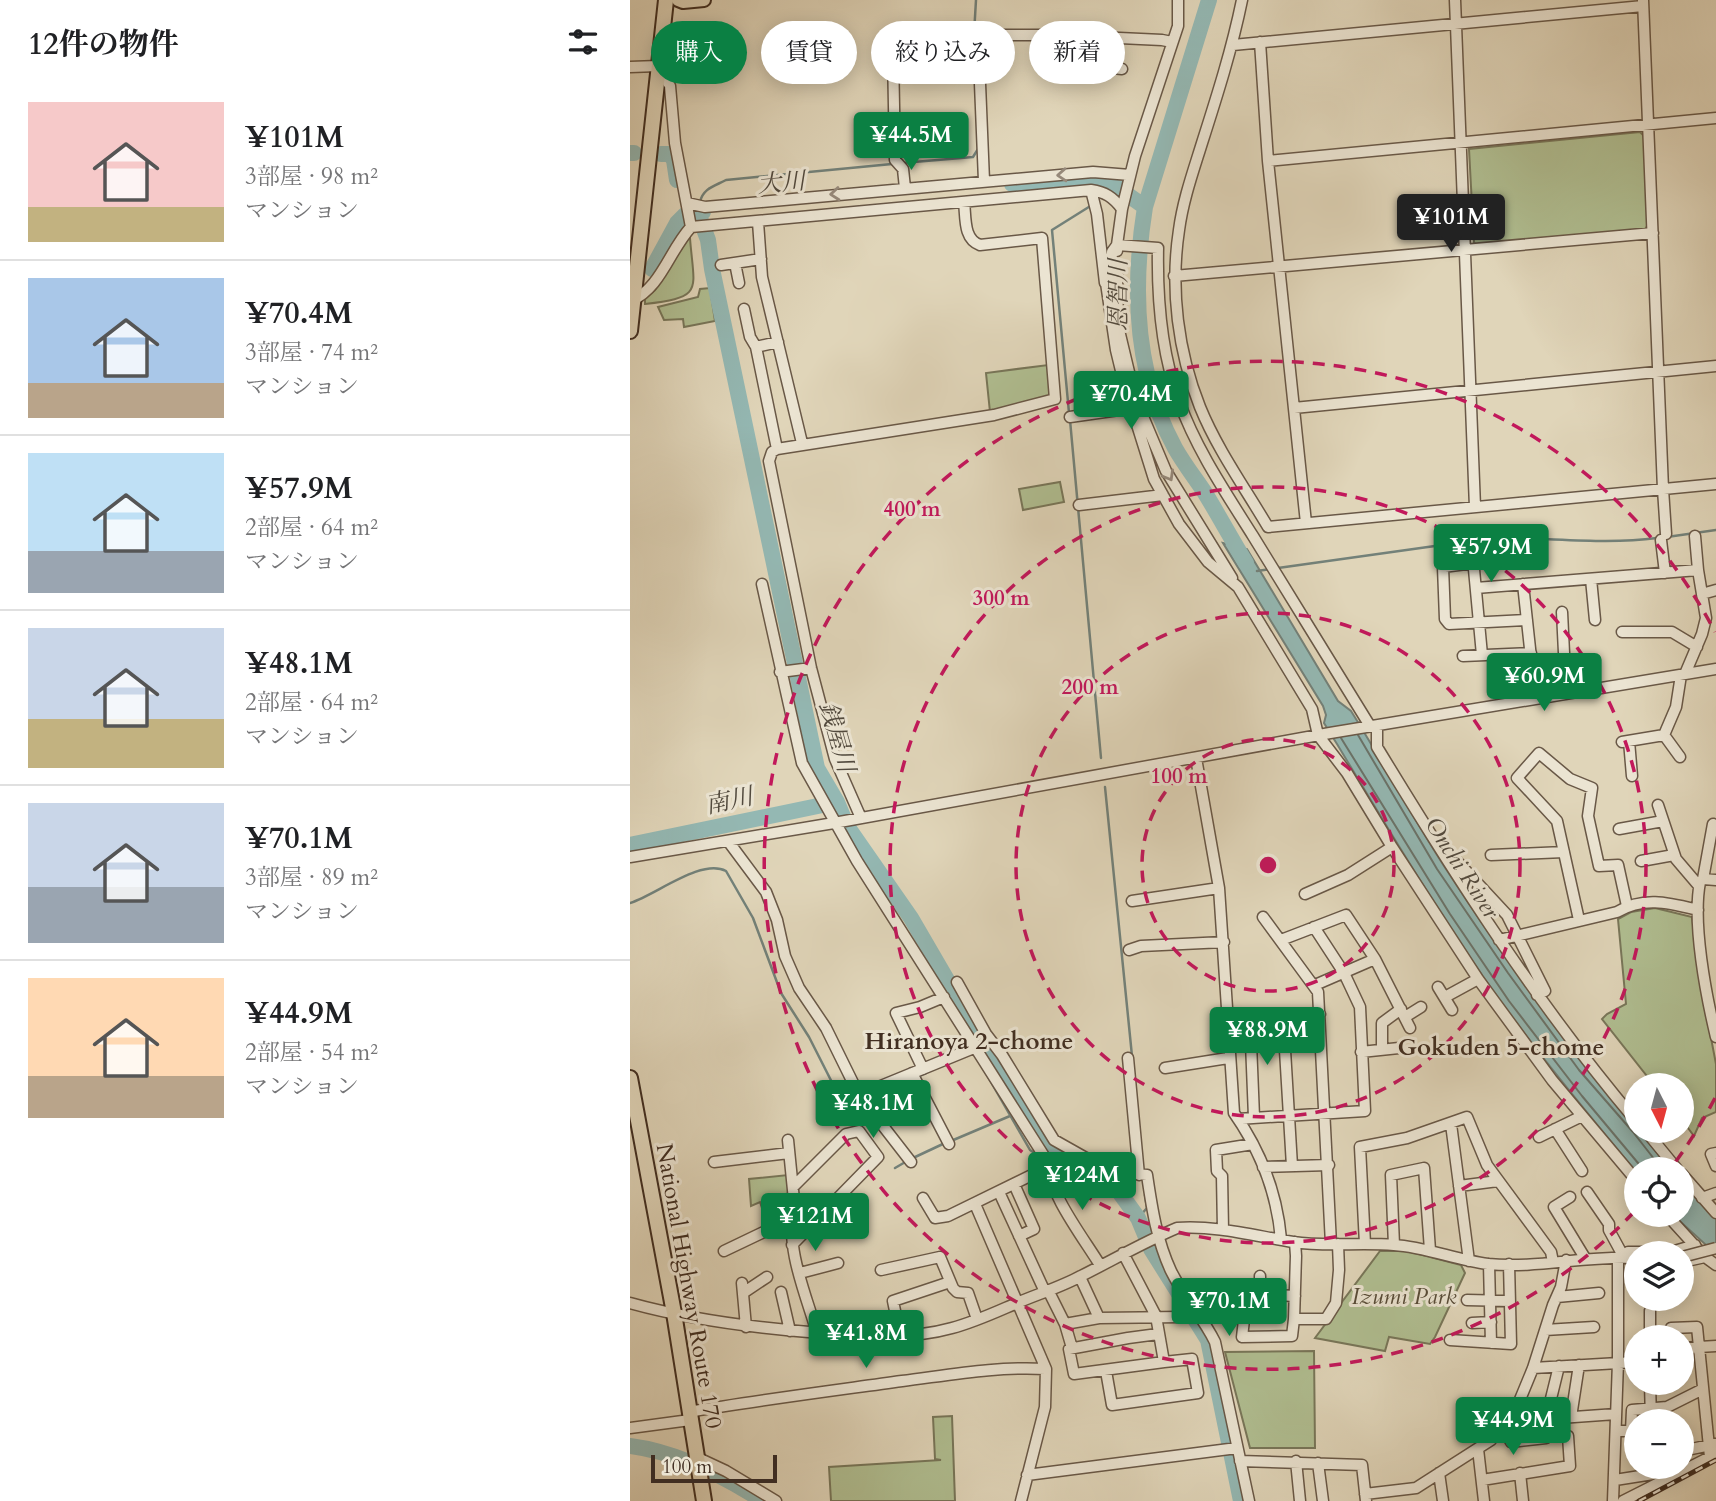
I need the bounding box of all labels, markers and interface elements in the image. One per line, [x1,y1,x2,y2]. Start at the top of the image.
chip: 購入 [651,21,747,84]
chip: 賃貸 [761,21,857,84]
chip: 絞り込み [871,21,1015,84]
chip: 新着 [1029,21,1125,84]
icon: filters [564,23,602,61]
text: 12件の物件 [28,24,179,65]
pin: ¥44.5M [854,113,968,172]
text: ¥101M [245,117,344,158]
text: ¥44.5M [870,119,952,150]
icon: home [84,130,168,214]
text: 3部屋 · 98 m² [245,161,378,192]
water label: 大川 [756,164,809,202]
one-way arrow [1056,167,1067,182]
one-way arrow [829,186,840,201]
pin: ¥101M [1402,194,1500,254]
text: マンション [245,195,359,226]
text: ¥101M [1413,201,1489,232]
water label: 恩智川 [1102,256,1135,331]
text: ¥70.4M [245,293,353,334]
icon: home [84,306,168,390]
text: 3部屋 · 74 m² [245,337,378,368]
text: マンション [245,371,359,402]
pin: ¥70.4M [1074,372,1188,431]
text: ¥70.4M [1090,378,1172,409]
text: ¥57.9M [245,468,353,509]
one-way arrow [1161,468,1174,481]
icon: home [84,481,168,565]
text: 400 m [883,495,941,524]
text: 2部屋 · 64 m² [245,512,378,543]
pin: ¥57.9M [1434,524,1548,584]
text: ¥57.9M [1450,531,1532,562]
text: マンション [245,546,359,577]
text: 300 m [972,584,1030,613]
text: ¥48.1M [245,643,353,684]
pin: ¥60.9M [1487,654,1601,713]
icon: home [84,656,168,740]
text: ¥60.9M [1503,660,1585,691]
text: 200 m [1061,673,1119,702]
text: 2部屋 · 64 m² [245,687,378,718]
water label: 銭屋川 [811,698,864,779]
text: マンション [245,721,359,752]
text: 100 m [1150,762,1208,791]
water label: 南川 [702,779,759,822]
water label: Onchi River [1417,811,1508,926]
text: ¥70.1M [245,818,353,859]
icon: home [84,831,168,915]
centre of rings [1256,853,1280,877]
text: 3部屋 · 89 m² [245,862,378,893]
text: マンション [245,896,359,927]
text: ¥44.9M [245,993,353,1034]
icon: home [84,1006,168,1090]
pin: ¥88.9M [1210,1007,1324,1067]
text: ¥88.9M [1226,1014,1308,1045]
district label: Hiranoya 2-chome [865,1025,1073,1058]
district label: Gokuden 5-chome [1398,1031,1604,1064]
text: 2部屋 · 54 m² [245,1037,378,1068]
text: マンション [245,1071,359,1102]
north arrow [1624,1073,1694,1143]
map controls [1624,1073,1694,1479]
pin: ¥48.1M [816,1080,930,1140]
text: ¥48.1M [832,1087,914,1118]
street label: National Highway Route 170 [649,1141,729,1431]
pin: ¥124M [1033,1152,1131,1212]
button: locate [1624,1157,1694,1227]
text: ¥124M [1044,1159,1120,1190]
pin: ¥121M [766,1194,864,1253]
text: ¥121M [777,1200,853,1231]
button: layers [1624,1241,1694,1311]
pin: ¥70.1M [1172,1278,1286,1338]
park label: Izumi Park [1351,1281,1457,1312]
text: ¥70.1M [1188,1285,1270,1316]
pin: ¥41.8M [809,1310,923,1370]
text: ¥41.8M [825,1317,907,1348]
button: + [1624,1325,1694,1395]
pin: ¥44.9M [1456,1398,1570,1457]
text: ¥44.9M [1472,1404,1554,1435]
button: − [1624,1409,1694,1479]
scale bar [651,1452,777,1484]
text: 100 m [662,1454,712,1480]

